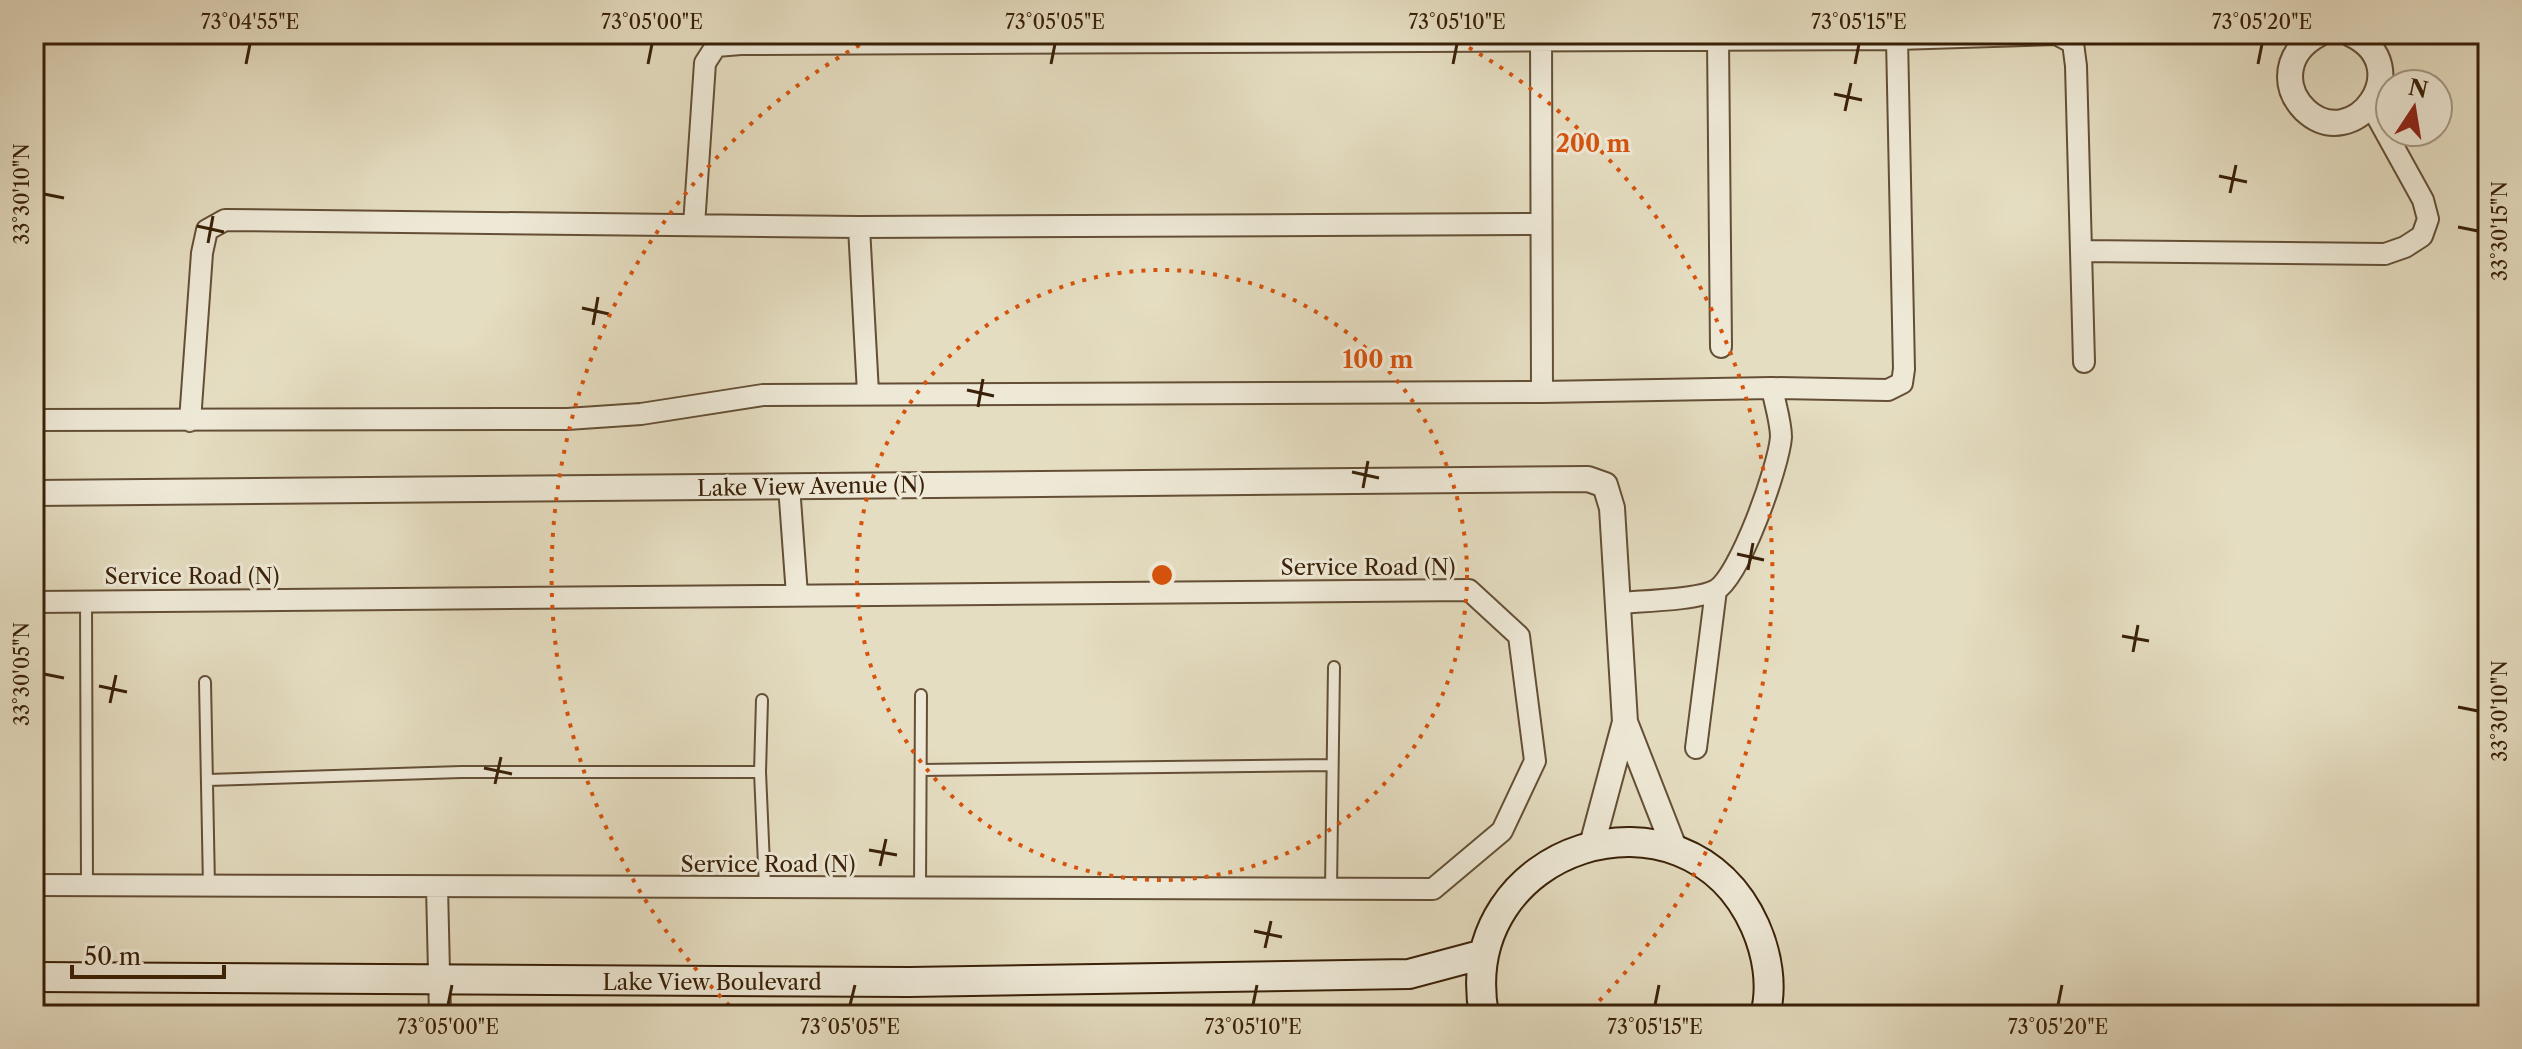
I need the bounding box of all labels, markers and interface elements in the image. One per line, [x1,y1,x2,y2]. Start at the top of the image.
text: 73°04'55"E [201,10,299,34]
text: 73°05'00"E [601,10,703,34]
text: 73°05'05"E [1005,10,1105,34]
text: 73°05'10"E [1408,10,1506,34]
text: 73°05'15"E [1811,10,1907,34]
text: 73°05'20"E [2212,10,2312,34]
north arrow [2374,68,2454,148]
text: N [2406,74,2430,104]
text: 200 m [1556,129,1630,158]
text: 33°30'10"N [10,143,34,245]
text: 33°30'15"N [2488,181,2512,281]
text: 100 m [1342,345,1414,374]
street label: Lake View Avenue (N) [697,471,925,502]
street label: Service Road (N) [1281,554,1455,581]
centre of rings [1148,561,1176,589]
street label: Service Road (N) [105,563,279,590]
text: 33°30'05"N [10,622,34,726]
text: 33°30'10"N [2488,660,2512,762]
street label: Service Road (N) [681,851,855,878]
scale bar [72,929,224,979]
text: 50 m [84,942,141,971]
street label: Lake View Boulevard [602,969,822,996]
text: 73°05'00"E [397,1015,499,1039]
text: 73°05'05"E [800,1015,900,1039]
text: 73°05'10"E [1204,1015,1302,1039]
text: 73°05'15"E [1607,1015,1703,1039]
text: 73°05'20"E [2008,1015,2108,1039]

